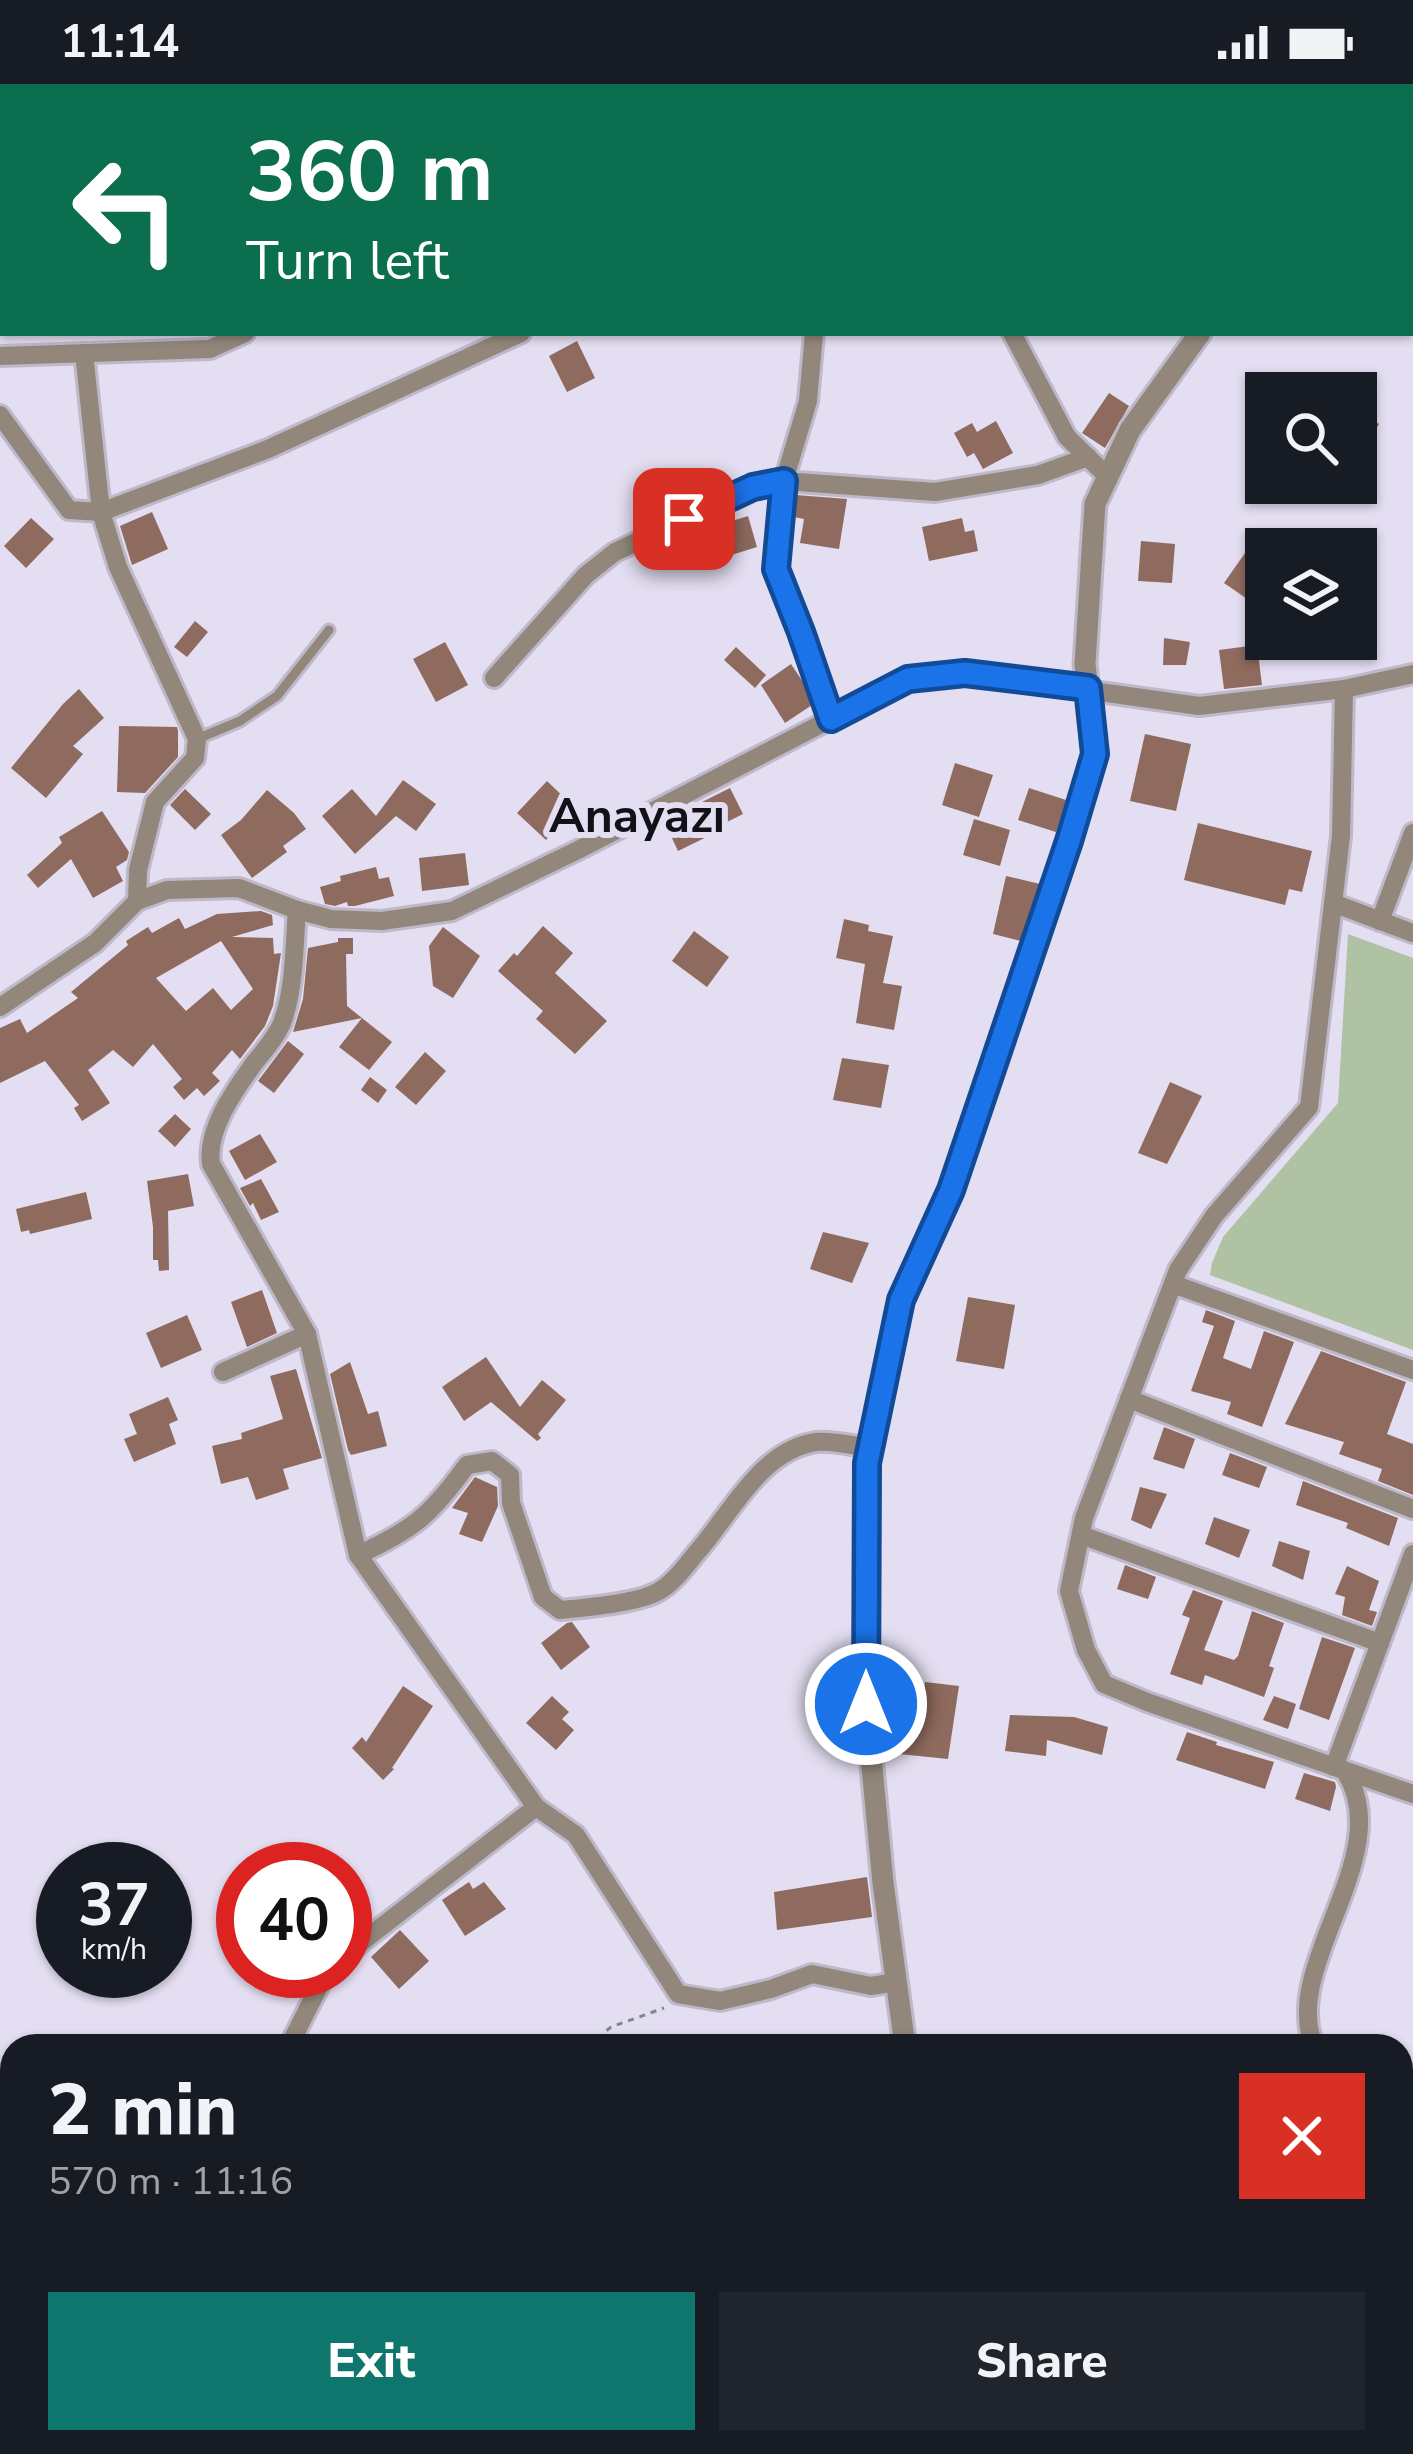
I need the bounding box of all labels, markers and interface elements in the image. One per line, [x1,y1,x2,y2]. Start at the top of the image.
text: 11:14 [60,12,179,73]
text: 360 m [246,115,494,230]
icon: left [48,132,204,288]
text: Turn left [246,224,449,298]
map controls [1245,372,1377,660]
button: search [1245,372,1377,504]
pin [633,468,735,570]
icon: arrive [651,486,717,552]
button: layers [1245,528,1377,660]
district label: Anayazı [549,783,725,849]
position arrow [803,1641,929,1767]
speed limit sign: 40 [216,1842,372,1998]
text: 37 [78,1864,150,1946]
text: km/h [81,1929,147,1970]
text: 2 min [48,2061,237,2159]
button: close [1239,2073,1365,2199]
text: 570 m · 11:16 [48,2155,293,2208]
button: Exit [48,2292,695,2430]
button: Share [719,2292,1365,2430]

